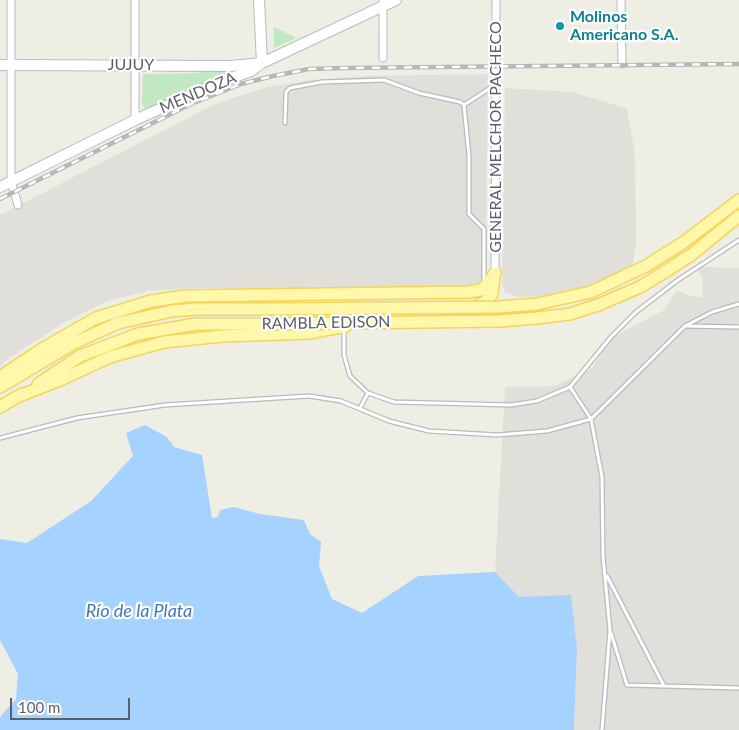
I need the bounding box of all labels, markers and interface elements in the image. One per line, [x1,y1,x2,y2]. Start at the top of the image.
place label: Molinos Americano S.A. [570,7,678,45]
marker: Molinos Americano S.A. [554,20,566,32]
street label: GENERAL MELCHOR PACHECO [486,21,506,253]
street label: JUJUY [108,55,154,75]
street label: MENDOZA [157,68,239,118]
street label: RAMBLA EDISON [261,312,391,334]
water label: Río de la Plata [86,600,192,622]
scale bar [12,688,132,720]
text: 100 m [18,698,60,716]

